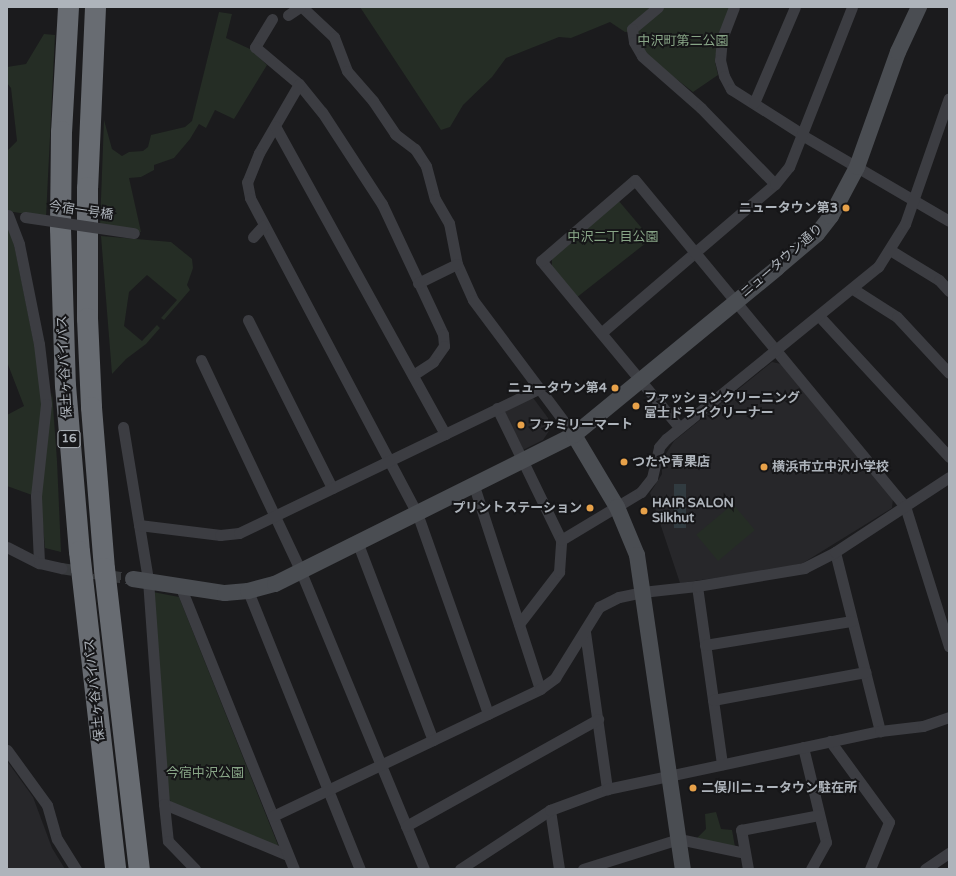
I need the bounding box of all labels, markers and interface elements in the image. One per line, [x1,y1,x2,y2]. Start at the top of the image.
park label: 中沢町第二公園 [638,33,728,49]
street label: 今宿一号橋 [48,199,114,223]
place label: ニュータウン第3 [739,200,838,216]
marker: ニュータウン第3 [841,203,851,213]
street label: ニュータウン通り [738,221,826,301]
park label: 中沢二丁目公園 [568,229,658,245]
street label: 保土ヶ谷バイパス [54,315,76,419]
place label: ニュータウン第4 [508,380,607,396]
marker: ニュータウン第4 [610,383,620,393]
place label: ファッションクリーニング 富士ドライクリーナー [644,391,800,422]
marker: ファッションクリーニング 富士ドライクリーナー [631,401,641,411]
place label: ファミリーマート [529,417,633,433]
marker: ファミリーマート [516,420,526,430]
road number: 16 [57,429,81,449]
place label: つたや青果店 [632,454,710,470]
marker: つたや青果店 [619,457,629,467]
place label: 横浜市立中沢小学校 [772,459,889,475]
marker: 横浜市立中沢小学校 [759,462,769,472]
place label: HAIR SALON Silkhut [652,496,734,527]
place label: プリントステーション [452,500,582,516]
marker: プリントステーション [585,503,595,513]
marker: HAIR SALON Silkhut [639,506,649,516]
street label: 保土ヶ谷バイパス [82,637,108,743]
park label: 今宿中沢公園 [166,765,244,781]
place label: 二俣川ニュータウン駐在所 [701,780,857,796]
marker: 二俣川ニュータウン駐在所 [688,783,698,793]

